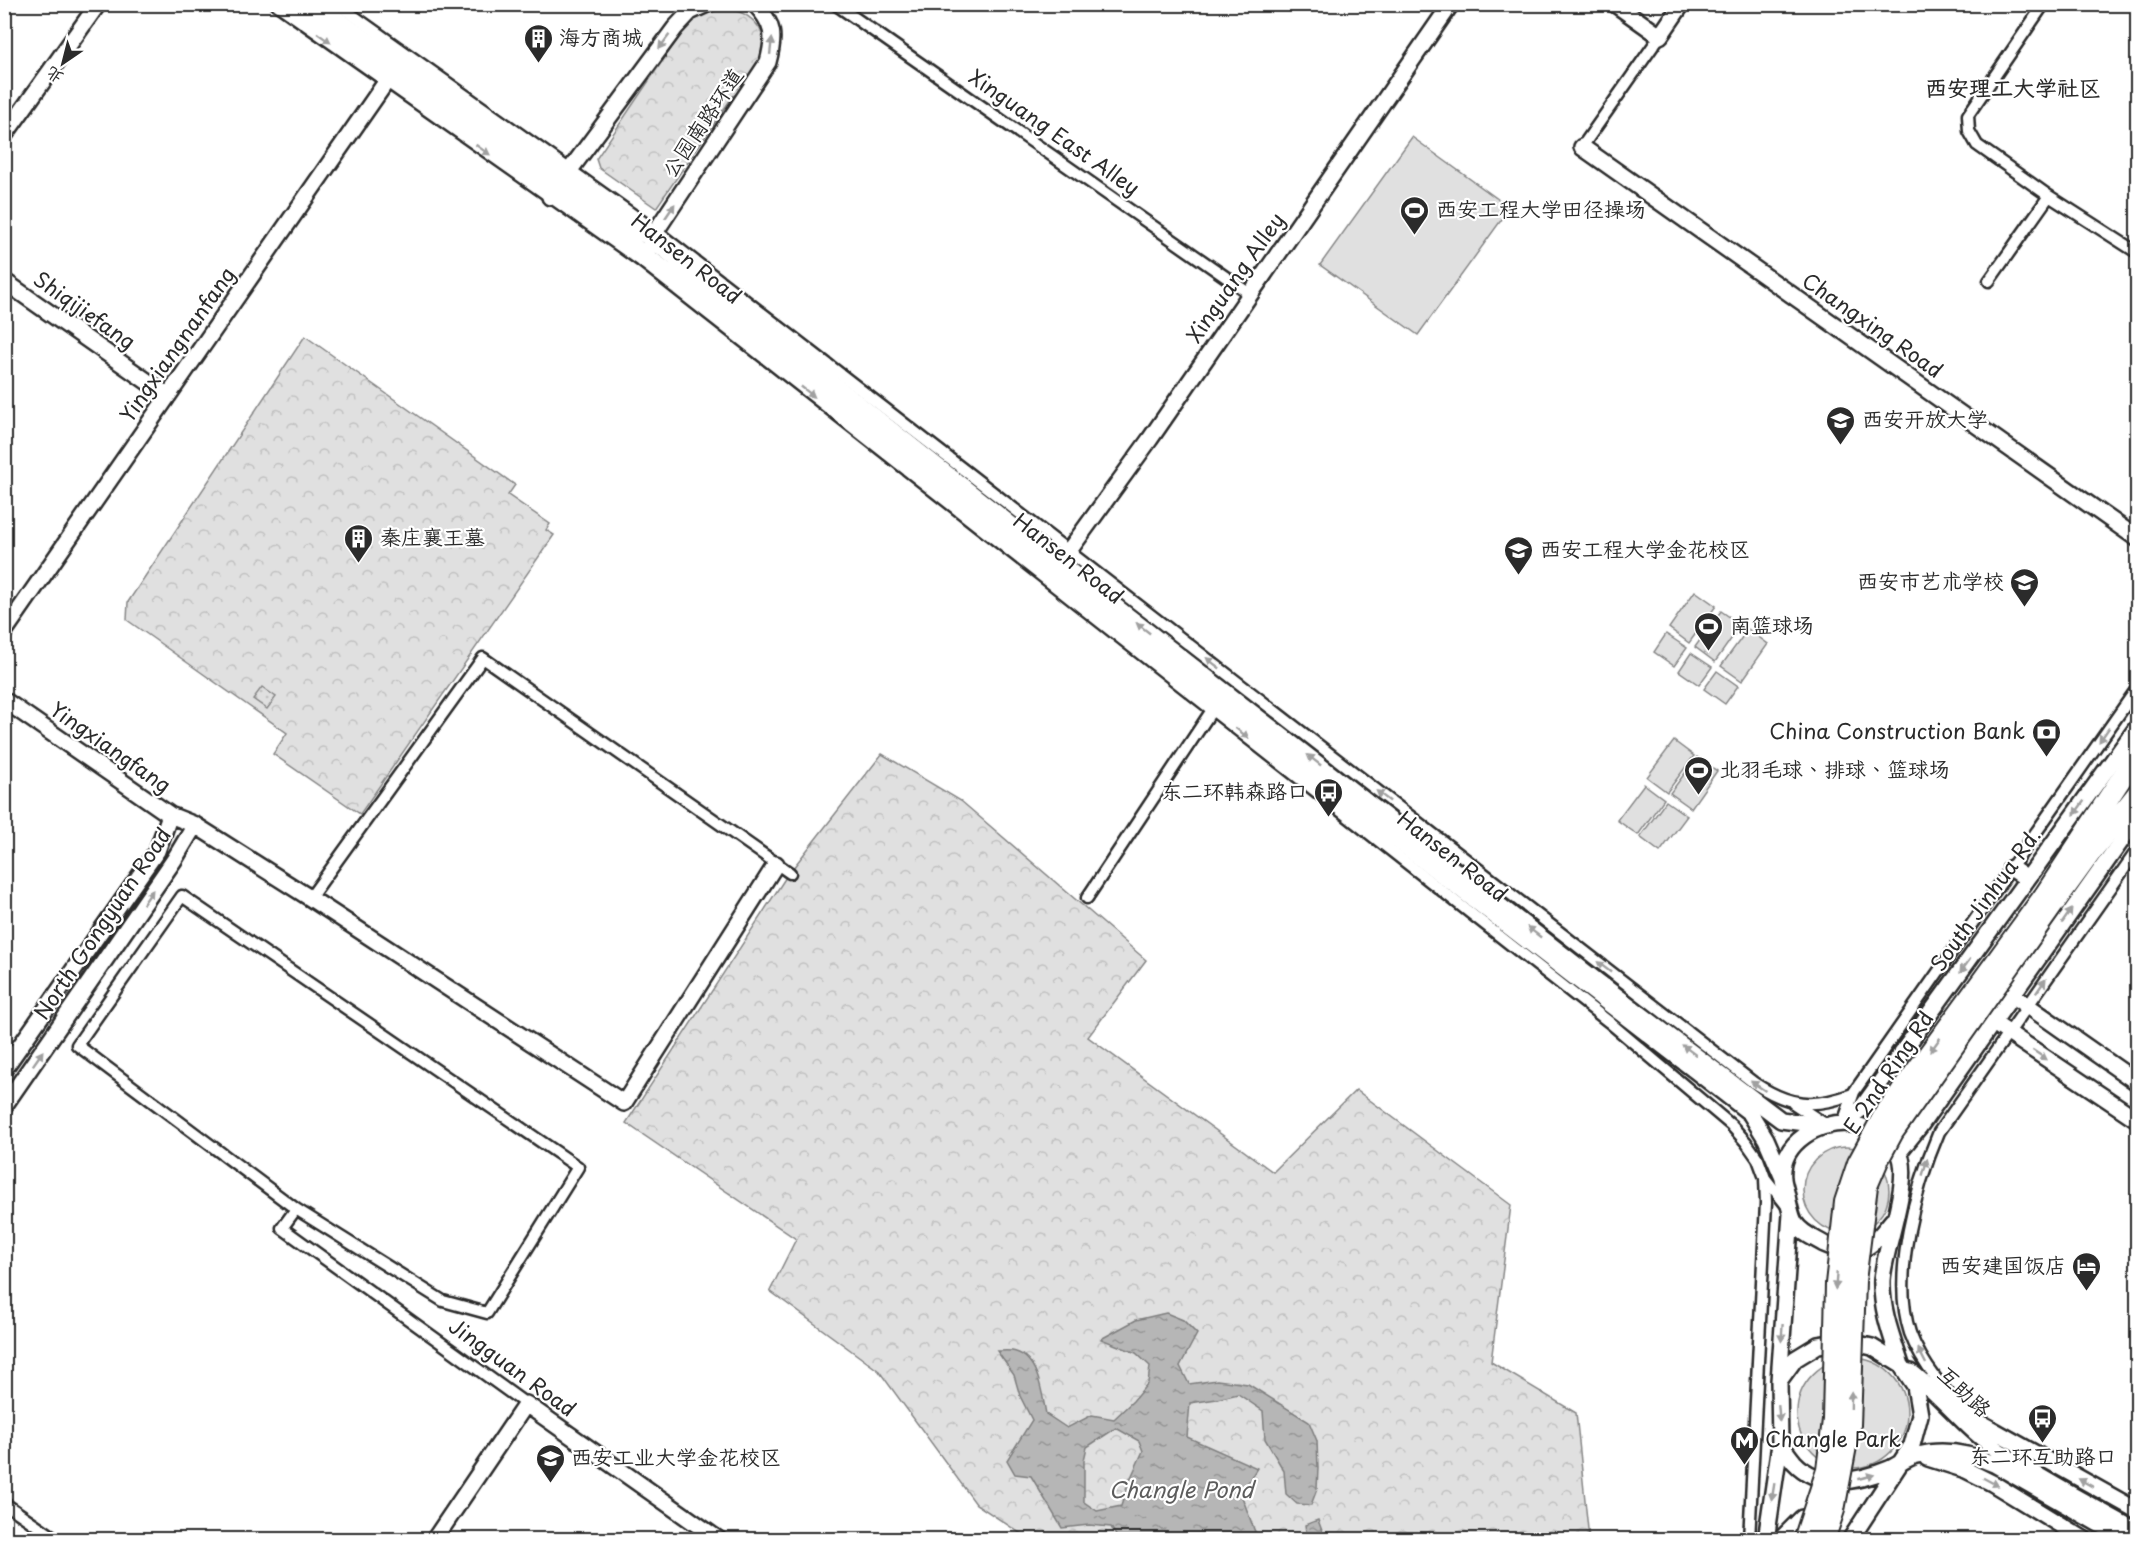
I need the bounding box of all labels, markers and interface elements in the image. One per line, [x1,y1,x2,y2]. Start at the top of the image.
place label: 海方商城 [559,20,643,52]
building icon: 海方商城 [522,22,554,64]
one-way arrow [315,32,331,44]
north arrow [33,33,93,93]
one-way arrow [659,35,671,50]
one-way arrow [766,36,776,55]
street label: Xinguang East Alley [963,60,1147,202]
street label: 公园南路环道 [653,61,750,183]
text: 北 [40,62,67,91]
district label: 西安理工大学社区 [1925,70,2101,103]
one-way arrow [475,144,491,156]
place label: 西安工程大学田径操场 [1436,192,1646,224]
sports icon: 西安工程大学田径操场 [1399,194,1431,236]
one-way arrow [664,202,675,219]
street label: Hansen Road [625,204,749,311]
street label: Xinguang Alley [1177,205,1291,349]
street label: Yingxiangnanfang [111,260,242,428]
street label: Shiqijiefang [28,262,143,356]
street label: Changxing Road [1796,264,1950,385]
one-way arrow [800,386,815,398]
place label: 西安开放大学 [1862,402,1988,434]
school or university icon: 西安开放大学 [1825,404,1857,446]
street label: Hansen Road [1007,504,1131,611]
place label: 秦庄襄王墓 [380,520,485,552]
building icon: 秦庄襄王墓 [343,522,375,564]
place label: 西安工程大学金花校区 [1540,532,1750,564]
school or university icon: 西安工程大学金花校区 [1503,534,1535,576]
place label: 西安市艺术学校 [1857,564,2004,596]
school or university icon: 西安市艺术学校 [2009,566,2041,608]
place label: 南篮球场 [1730,608,1814,640]
sports icon: 南篮球场 [1693,610,1725,652]
one-way arrow [1135,621,1151,634]
one-way arrow [1205,658,1220,670]
street label: Yingxiangfang [44,693,178,800]
place label: China Construction Bank [1769,714,2025,746]
bank icon: China Construction Bank [2030,716,2062,758]
one-way arrow [1234,727,1250,740]
one-way arrow [2099,727,2110,743]
place label: 北羽毛球、排球、篮球场 [1719,752,1950,784]
sports icon: 北羽毛球、排球、篮球场 [1682,754,1714,796]
one-way arrow [1306,755,1321,767]
place label: 东二环韩森路口 [1161,774,1308,806]
bus stop icon: 东二环韩森路口 [1313,776,1345,818]
one-way arrow [1376,790,1391,802]
one-way arrow [2073,799,2085,815]
street label: Hansen Road [1391,802,1515,909]
street label: North Gongyuan Road [25,820,178,1026]
street label: South Jinhua Rd. [1921,821,2047,977]
one-way arrow [142,890,154,906]
one-way arrow [2060,909,2072,924]
one-way arrow [1526,925,1542,938]
one-way arrow [1959,958,1971,973]
one-way arrow [1596,960,1612,973]
one-way arrow [2035,978,2047,994]
street label: E 2nd Ring Rd [1834,1004,1940,1140]
one-way arrow [1929,1036,1941,1052]
one-way arrow [1681,1045,1696,1057]
one-way arrow [2032,1049,2048,1060]
one-way arrow [32,1050,44,1066]
one-way arrow [1751,1080,1767,1092]
one-way arrow [1921,1158,1930,1176]
place label: 西安建国饭店 [1940,1248,2066,1280]
hotel icon: 西安建国饭店 [2071,1250,2103,1292]
one-way arrow [1832,1272,1841,1291]
street label: Jingguan Road [443,1309,583,1424]
one-way arrow [1777,1324,1787,1343]
one-way arrow [1917,1347,1927,1364]
street label: 互助路 [1931,1357,1999,1424]
one-way arrow [1846,1391,1855,1410]
bus stop icon: 东二环互助路口 [2027,1402,2059,1444]
one-way arrow [1774,1403,1784,1422]
place label: Changle Park [1765,1422,1901,1454]
metro station icon: Changle Park [1728,1424,1760,1466]
place label: 东二环互助路口 [1970,1439,2117,1471]
place label: 西安工业大学金花校区 [571,1440,781,1472]
school or university icon: 西安工业大学金花校区 [534,1442,566,1484]
water label: Changle Pond [1109,1472,1257,1505]
one-way arrow [1857,1472,1875,1481]
one-way arrow [1982,1477,2000,1487]
one-way arrow [2077,1478,2094,1488]
one-way arrow [1768,1482,1777,1501]

